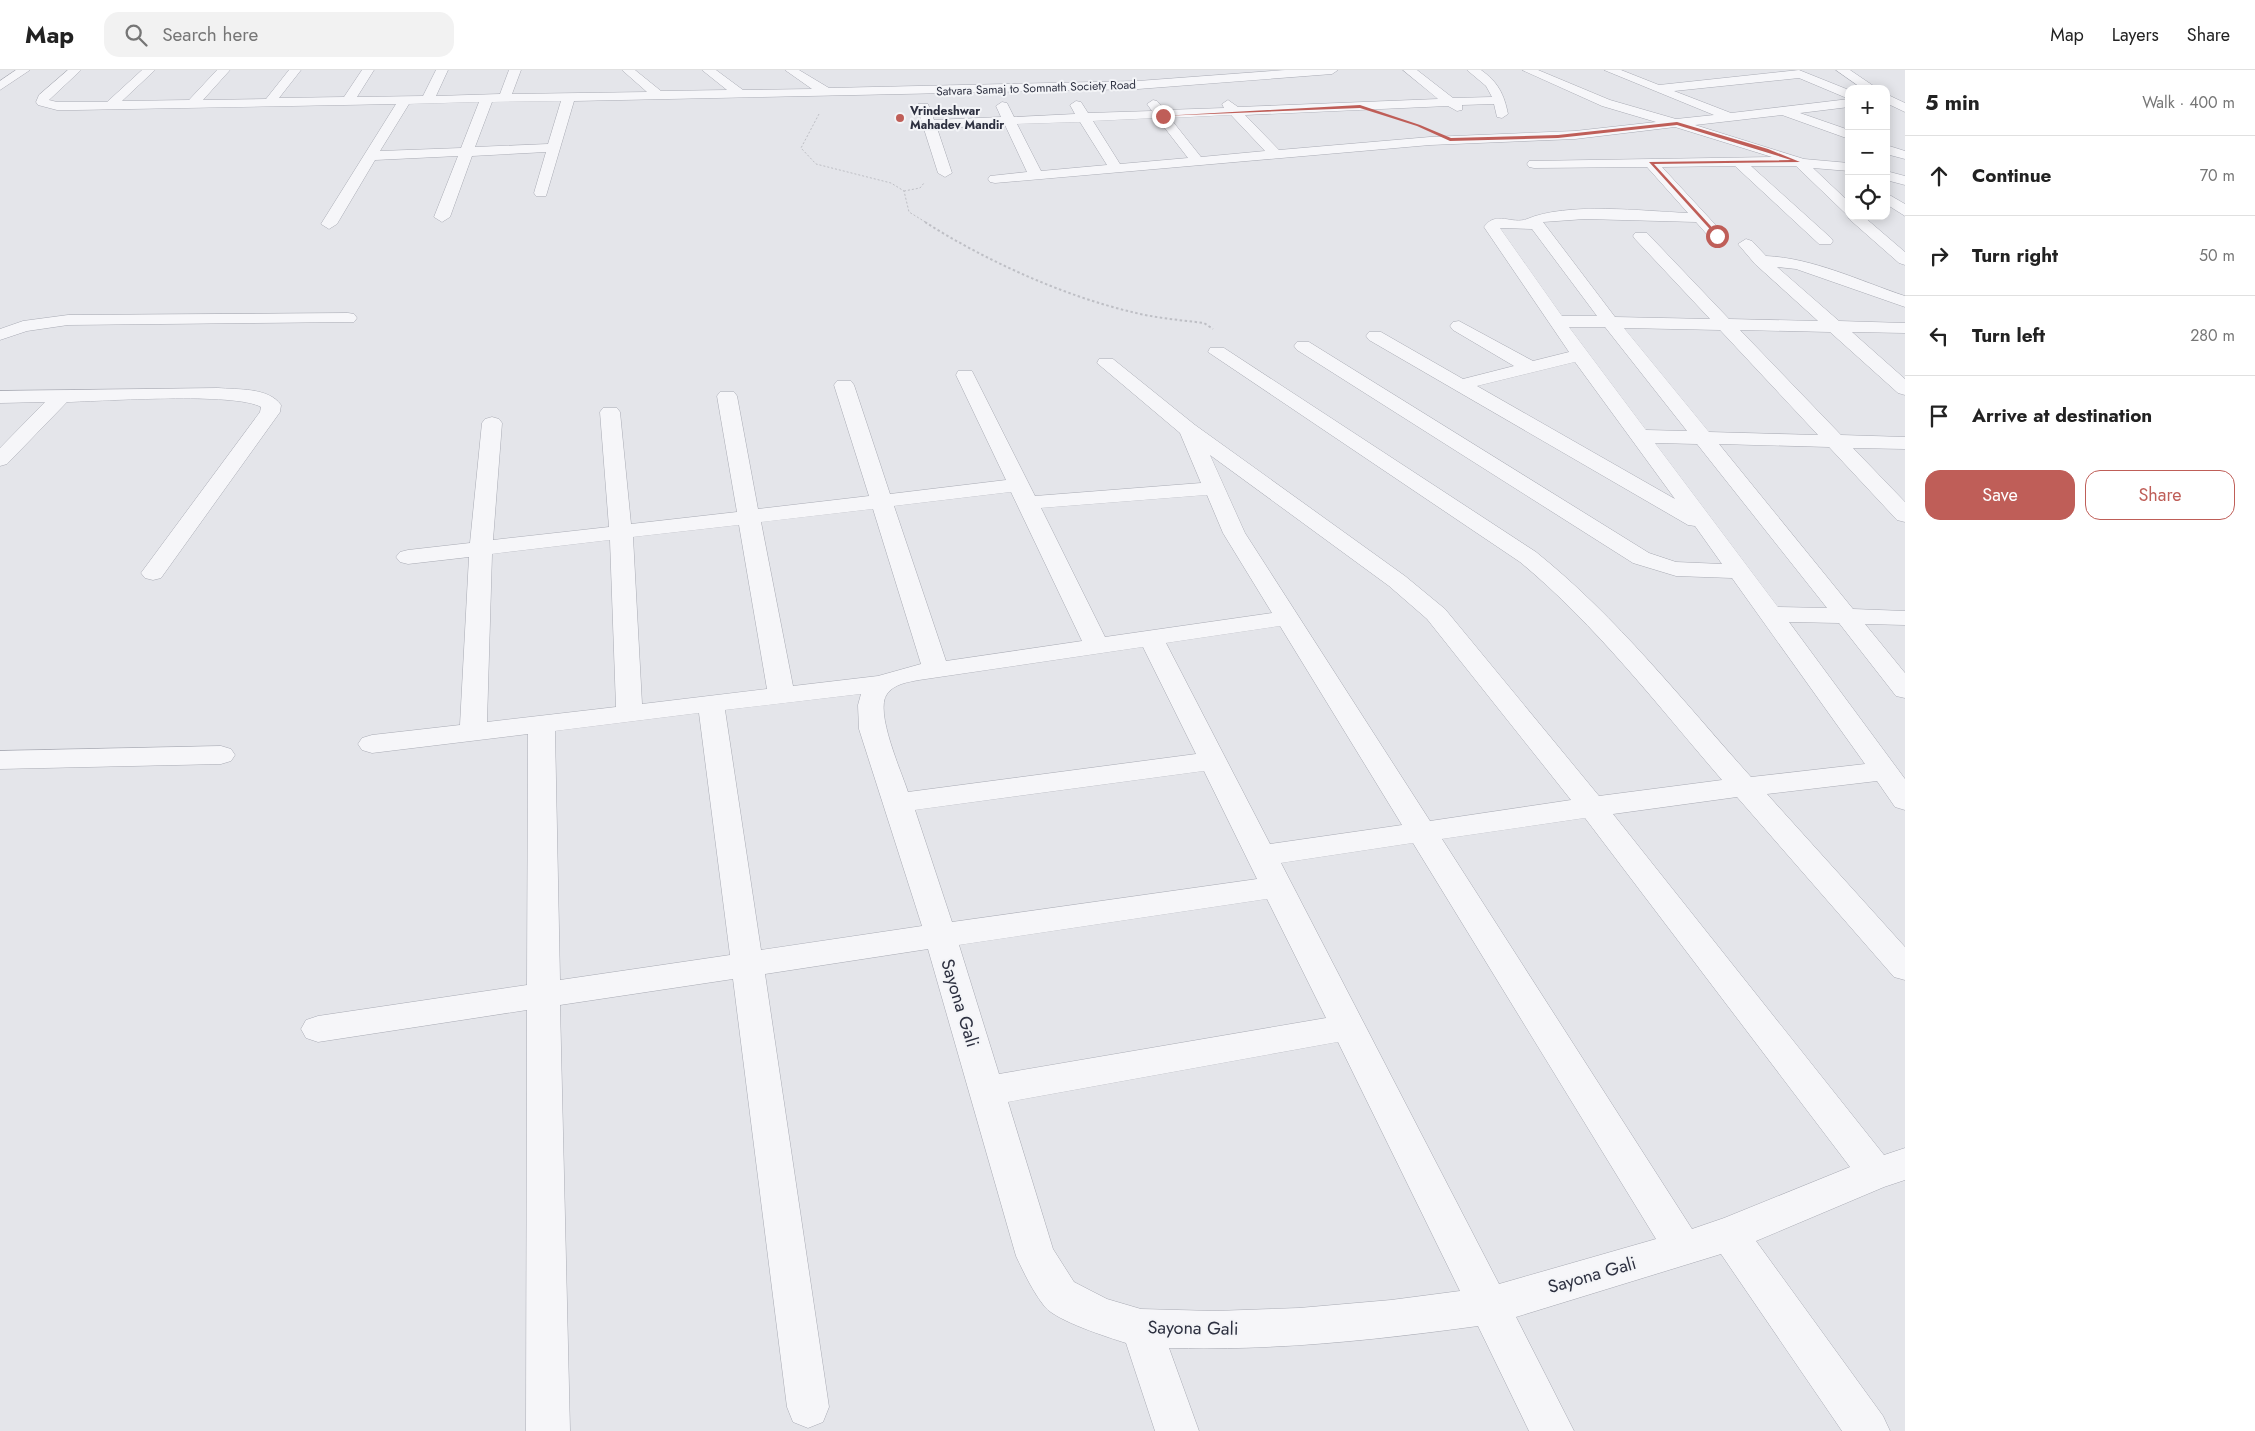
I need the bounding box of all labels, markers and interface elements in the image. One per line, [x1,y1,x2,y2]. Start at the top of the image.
search box [104,12,454,57]
text: Map [25,17,74,52]
icon: search [122,21,150,49]
text: Search here [162,21,258,48]
text: Map [2050,22,2084,48]
text: Layers [2112,22,2159,48]
text: Share [2187,22,2230,48]
street label: Satvara Samaj to Somnath Society Road [936,76,1136,100]
map controls [1845,85,1890,220]
button: + [1845,85,1890,130]
text: 5 min [1925,88,1980,118]
text: Walk · 400 m [2142,91,2235,114]
place label: Vrindeshwar Mahadev Mandir [909,102,1004,134]
route end [1152,105,1175,128]
marker: Vrindeshwar Mahadev Mandir [894,112,906,124]
button: − [1845,130,1890,175]
icon: ahead [1925,162,1953,190]
text: Continue [1972,162,2051,189]
text: 70 m [2200,164,2235,187]
button: locate [1845,175,1890,220]
route start [1706,225,1729,248]
icon: right [1925,242,1953,270]
text: Turn right [1972,242,2058,269]
text: 50 m [2199,244,2235,267]
icon: left [1925,322,1953,350]
text: Turn left [1972,322,2045,349]
text: 280 m [2190,324,2235,347]
icon: arrive [1925,402,1953,430]
text: Arrive at destination [1972,402,2152,429]
button: Save [1925,470,2075,520]
button: Share [2085,470,2235,520]
street label: Sayona Gali [934,956,986,1050]
street label: Sayona Gali [1545,1250,1639,1300]
street label: Sayona Gali [1147,1314,1239,1342]

